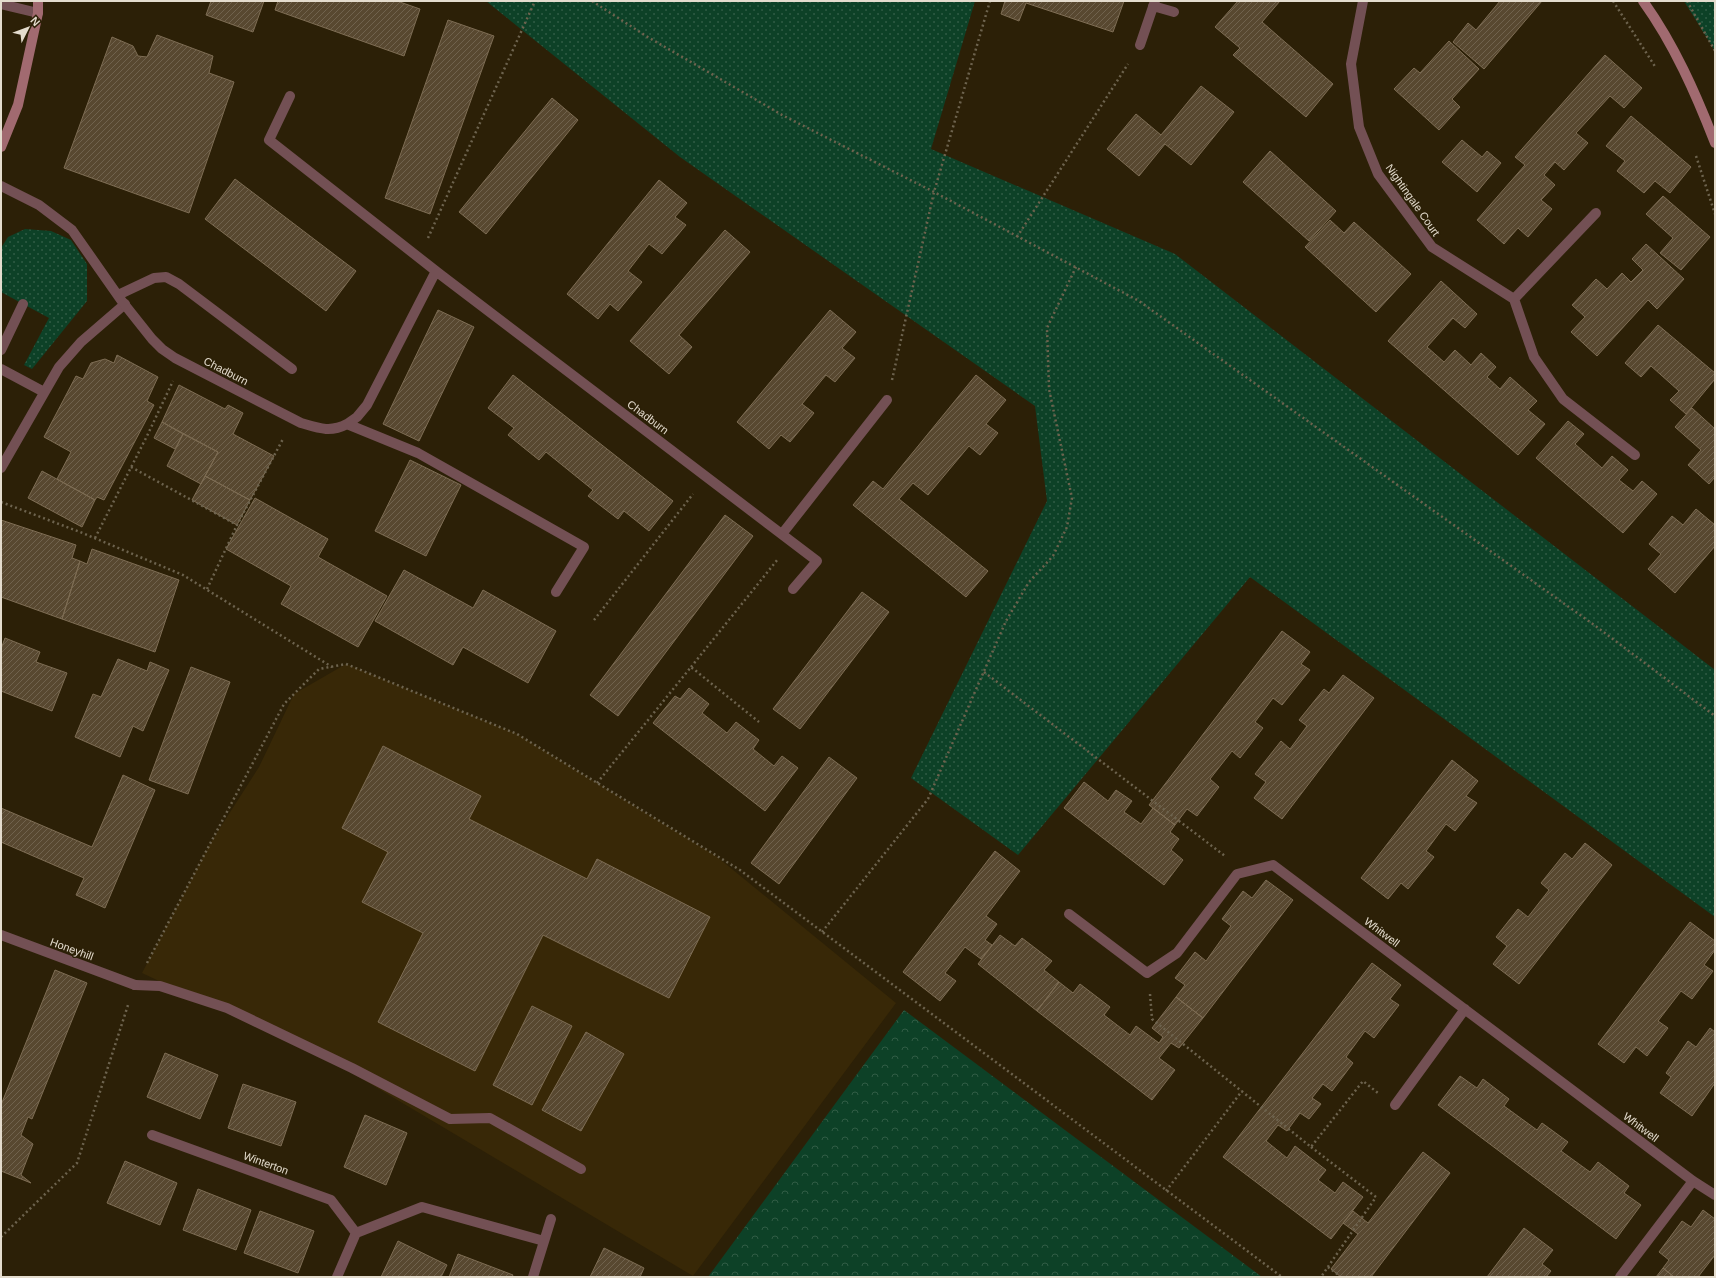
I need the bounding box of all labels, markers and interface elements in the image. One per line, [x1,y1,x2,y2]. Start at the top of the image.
north arrow [8,8,48,48]
text: N [28,14,43,28]
street label: Nightingale Court [1384,162,1442,238]
street label: Chadburn [202,355,250,387]
street label: Chadburn [625,398,671,436]
street label: Whitwell [1362,915,1402,949]
street label: Honeyhill [49,936,95,962]
street label: Whitwell [1621,1110,1661,1144]
street label: Winterton [242,1149,290,1177]

